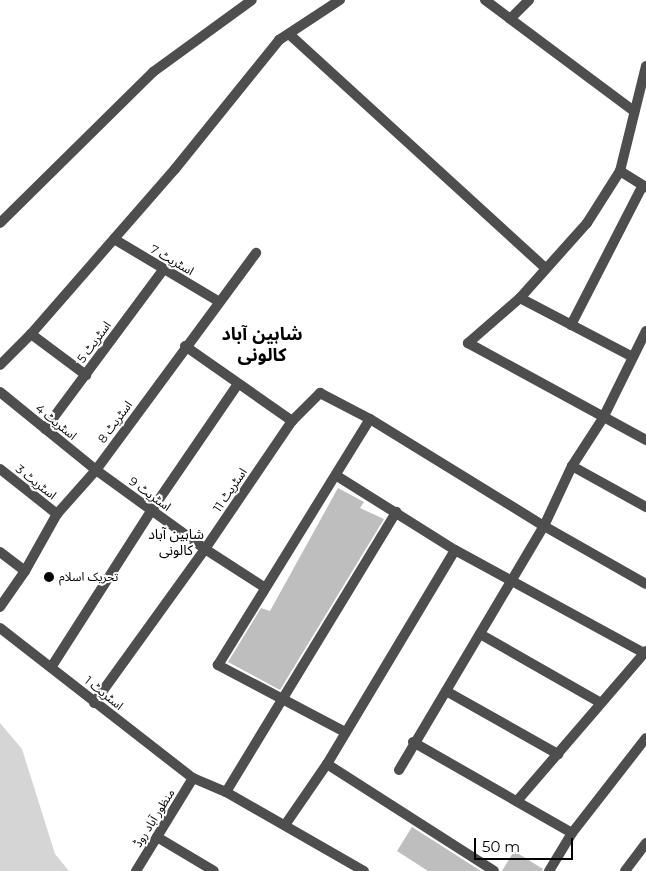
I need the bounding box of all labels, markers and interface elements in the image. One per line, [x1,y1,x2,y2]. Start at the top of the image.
street label: اسٹریٹ 7 [148,242,196,278]
street label: اسٹریٹ 5 [74,318,114,366]
district label: شاہین آباد کالونی [221,324,303,366]
street label: اسٹریٹ 8 [95,398,135,446]
street label: اسٹریٹ 4 [32,401,80,443]
street label: اسٹریٹ 3 [13,462,59,502]
street label: اسٹریٹ 11 [210,465,250,515]
street label: اسٹریٹ 9 [126,474,174,514]
district label: شاہین آباد کالونی [148,526,204,558]
place label: تحریک اسلام [59,570,118,584]
marker: تحریک اسلام [43,571,55,583]
street label: اسٹریٹ 1 [82,673,126,713]
street label: منظور آباد روڈ [130,786,178,850]
scale bar [476,828,575,860]
text: 50 m [482,837,520,856]

